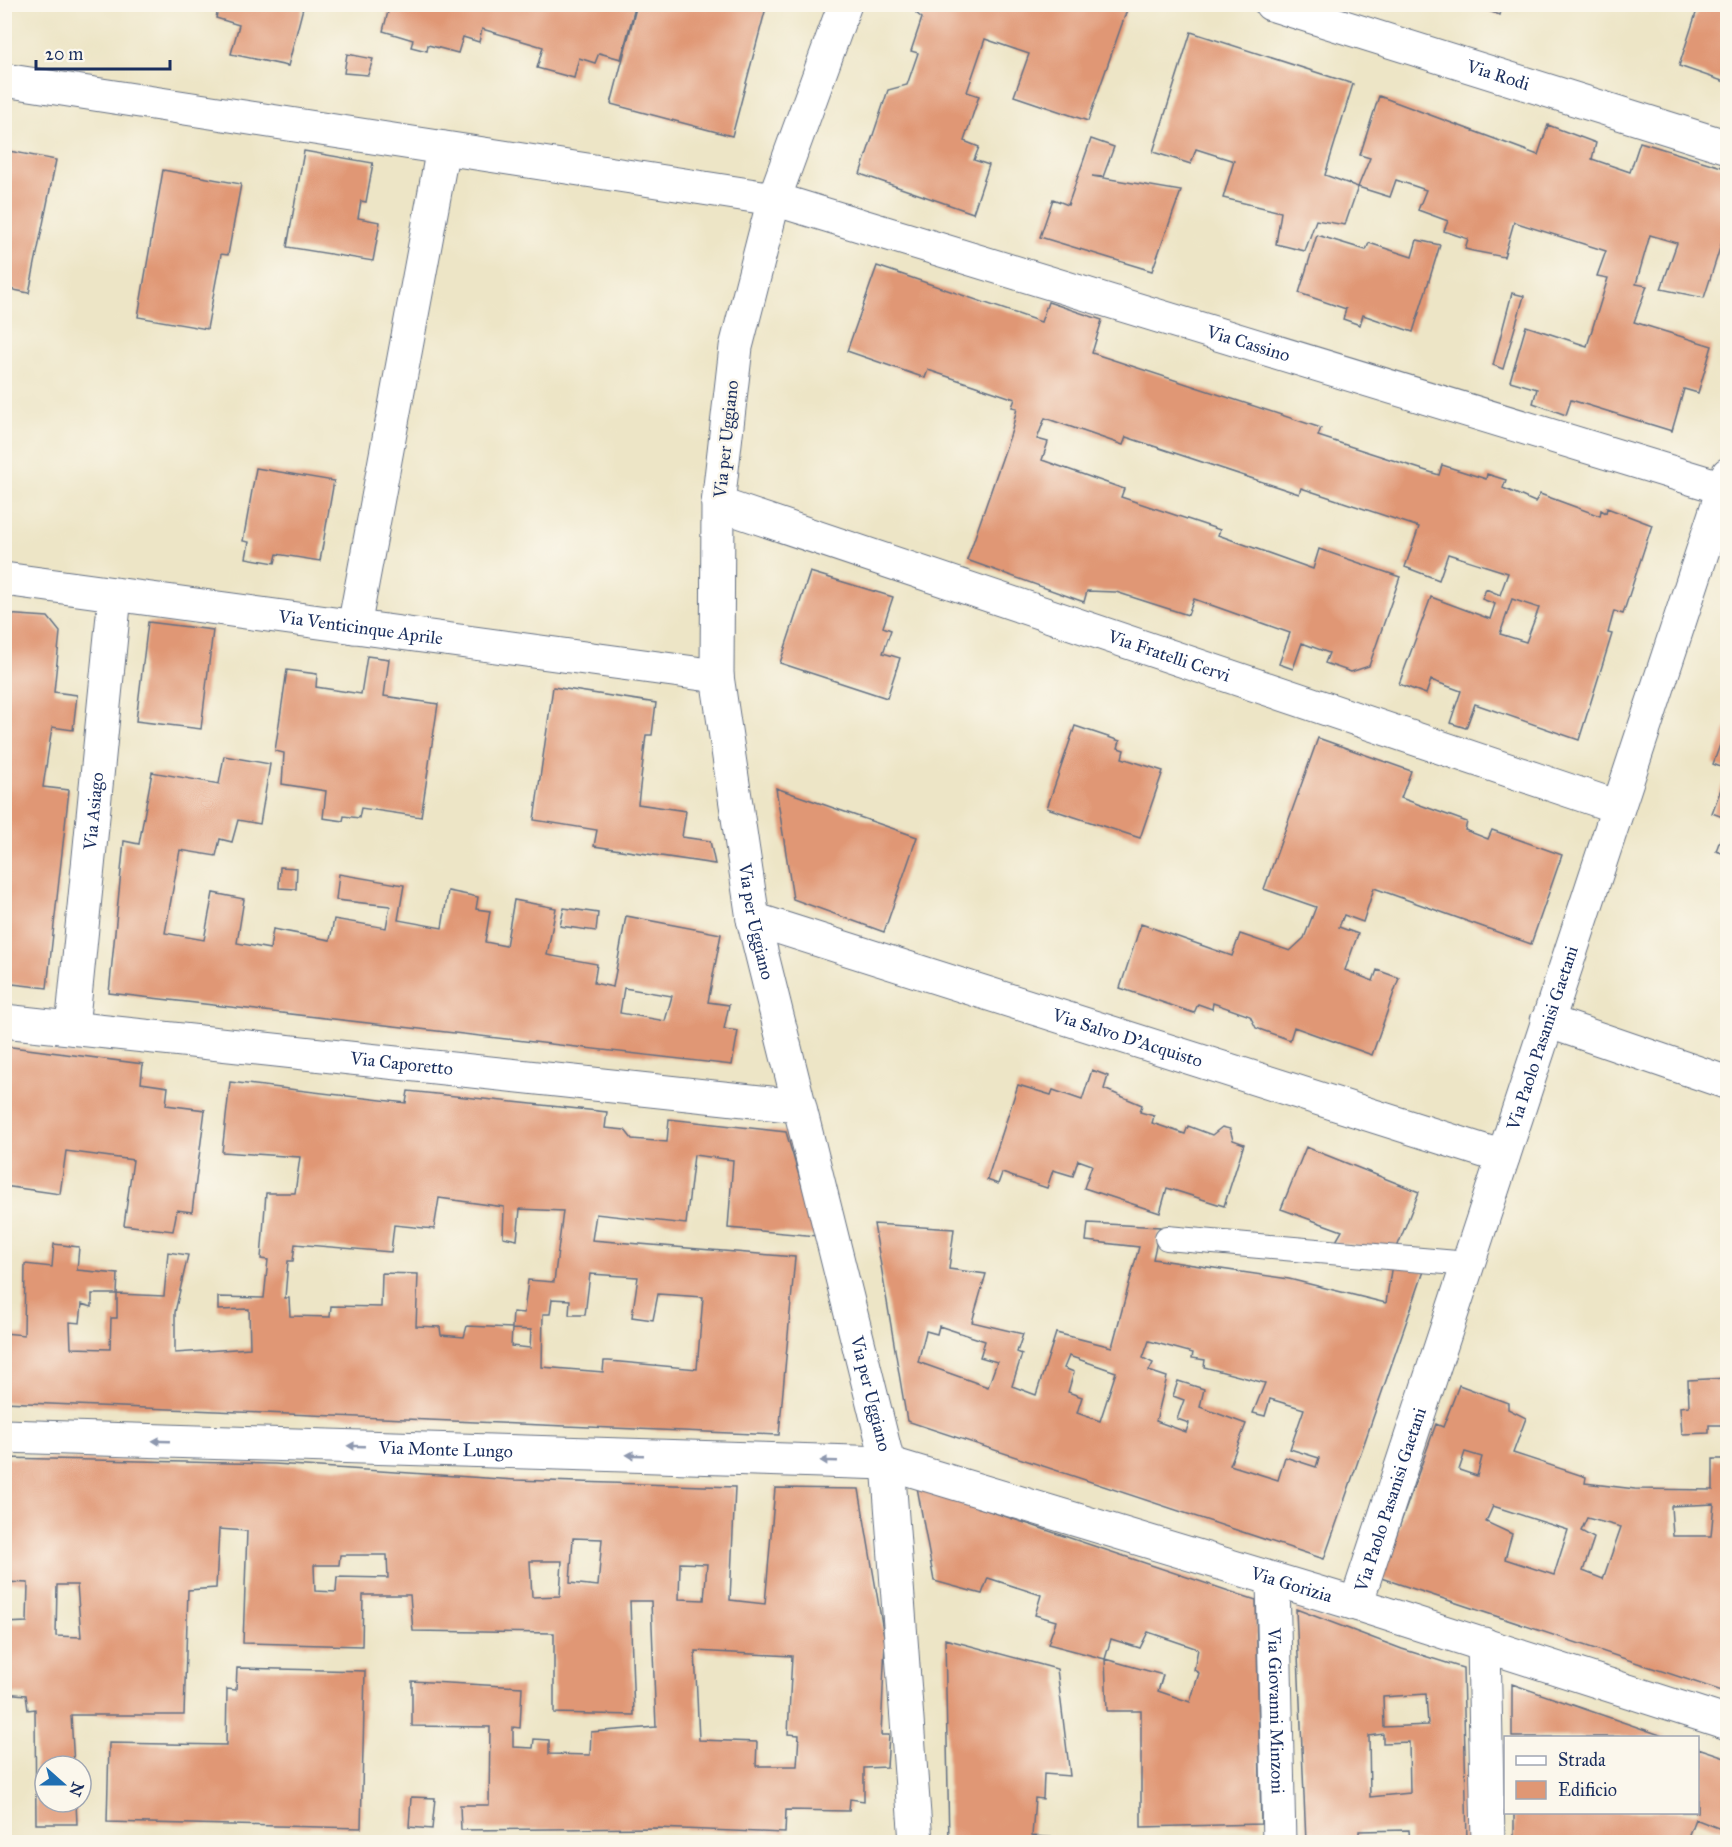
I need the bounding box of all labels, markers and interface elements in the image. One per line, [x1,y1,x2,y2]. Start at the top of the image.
scale bar [36,33,170,71]
text: 20 m [45,43,83,65]
street label: Via Rodi [1463,55,1532,95]
street label: Via Cassino [1203,320,1293,366]
street label: Via per Uggiano [709,379,744,500]
street label: Via Venticinque Aprile [276,605,444,650]
street label: Via Fratelli Cervi [1104,625,1233,687]
street label: Via Asiago [79,771,108,852]
street label: Via per Uggiano [734,861,779,982]
street label: Via Paolo Pasanisi Gaetani [1502,943,1583,1134]
street label: Via Salvo D'Acquisto [1049,1003,1205,1072]
street label: Via Caporetto [348,1047,454,1080]
street label: Via per Uggiano [846,1333,896,1454]
street label: Via Paolo Pasanisi Gaetani [1350,1405,1431,1595]
one-way arrow [151,1436,170,1445]
street label: Via Monte Lungo [377,1436,513,1463]
one-way arrow [346,1442,365,1451]
one-way arrow [625,1450,644,1460]
one-way arrow [820,1456,839,1465]
street label: Via Gorizia [1247,1562,1335,1607]
street label: Via Giovanni Minzoni [1263,1627,1289,1794]
legend [1504,1736,1699,1814]
text: Strada [1558,1749,1606,1771]
north arrow [33,1754,93,1814]
text: N [65,1779,88,1799]
text: Edificio [1558,1779,1617,1801]

